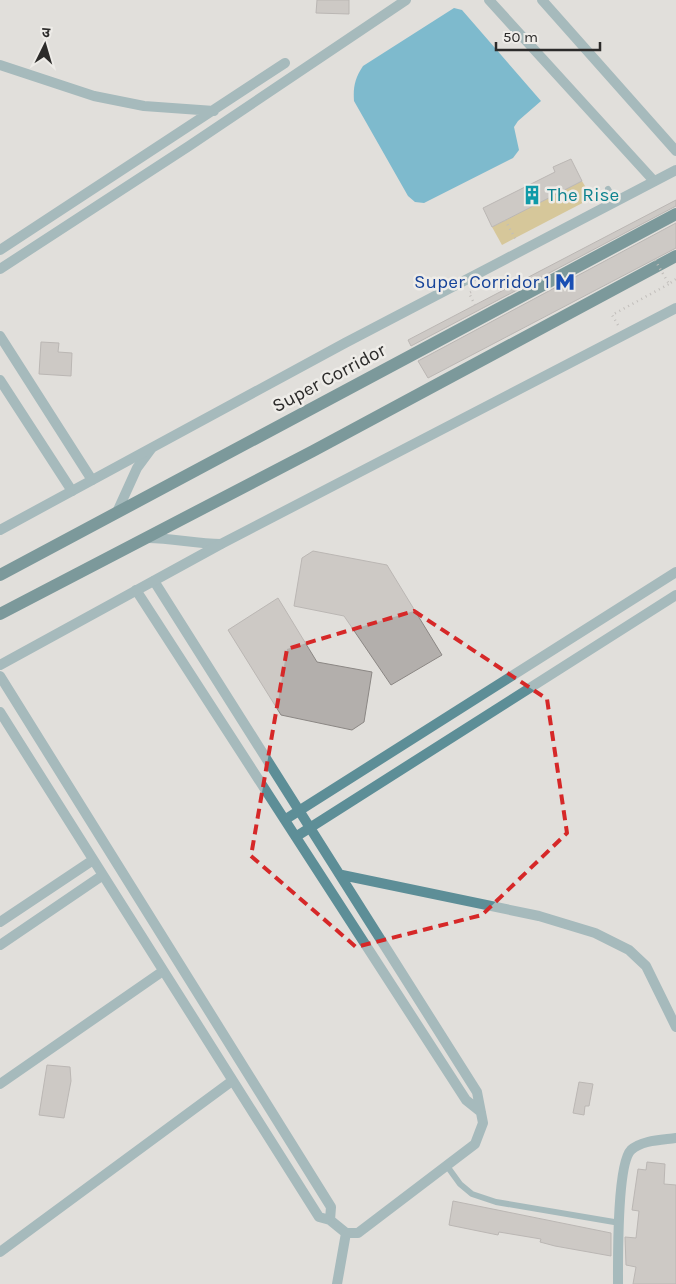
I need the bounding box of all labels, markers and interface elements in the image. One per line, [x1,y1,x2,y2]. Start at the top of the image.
north arrow [20,20,70,70]
scale bar [496,20,600,52]
text: उ [41,24,52,41]
text: 50 m [503,28,538,46]
building icon: The Rise [521,184,543,206]
place label: The Rise [547,184,619,206]
place label: Super Corridor 1 [414,271,550,293]
metro station icon: Super Corridor 1 [554,271,576,293]
street label: Super Corridor [269,339,390,417]

